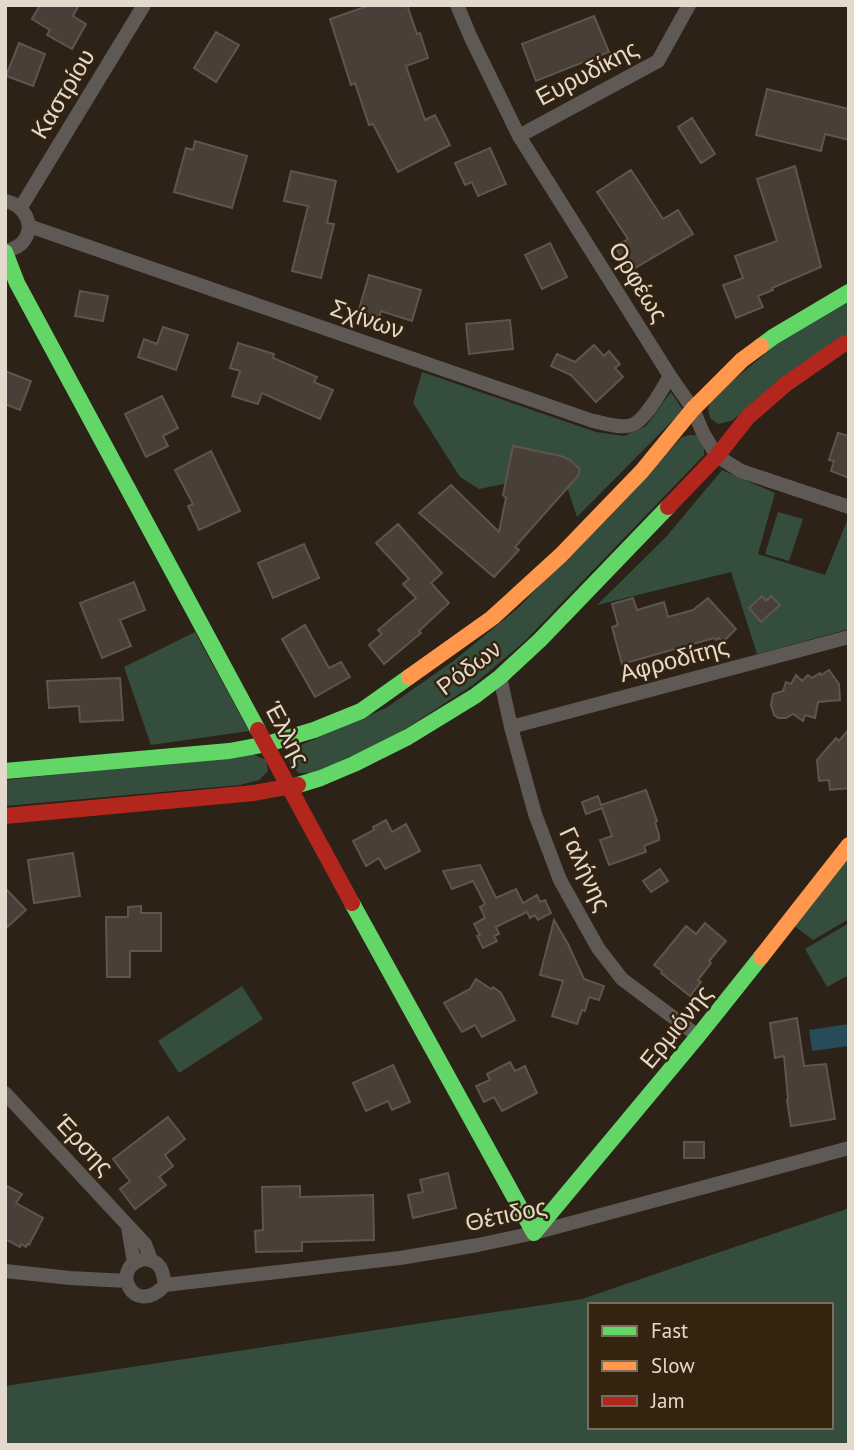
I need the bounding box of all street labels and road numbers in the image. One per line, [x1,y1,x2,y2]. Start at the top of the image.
street label: Ευρυδίκης [530,33,643,112]
street label: Καστρίου [24,43,101,144]
street label: Ορφέως [602,236,675,328]
street label: Σχίνων [326,292,408,345]
street label: Αφροδίτης [616,630,732,689]
street label: Ρόδων [430,633,507,702]
street label: Έλλης [257,696,317,771]
street label: Γαλήνης [553,822,618,916]
street label: Ερμιόνης [633,979,719,1075]
street label: Έρσης [48,1107,120,1182]
street label: Θέτιδος [462,1191,549,1238]

